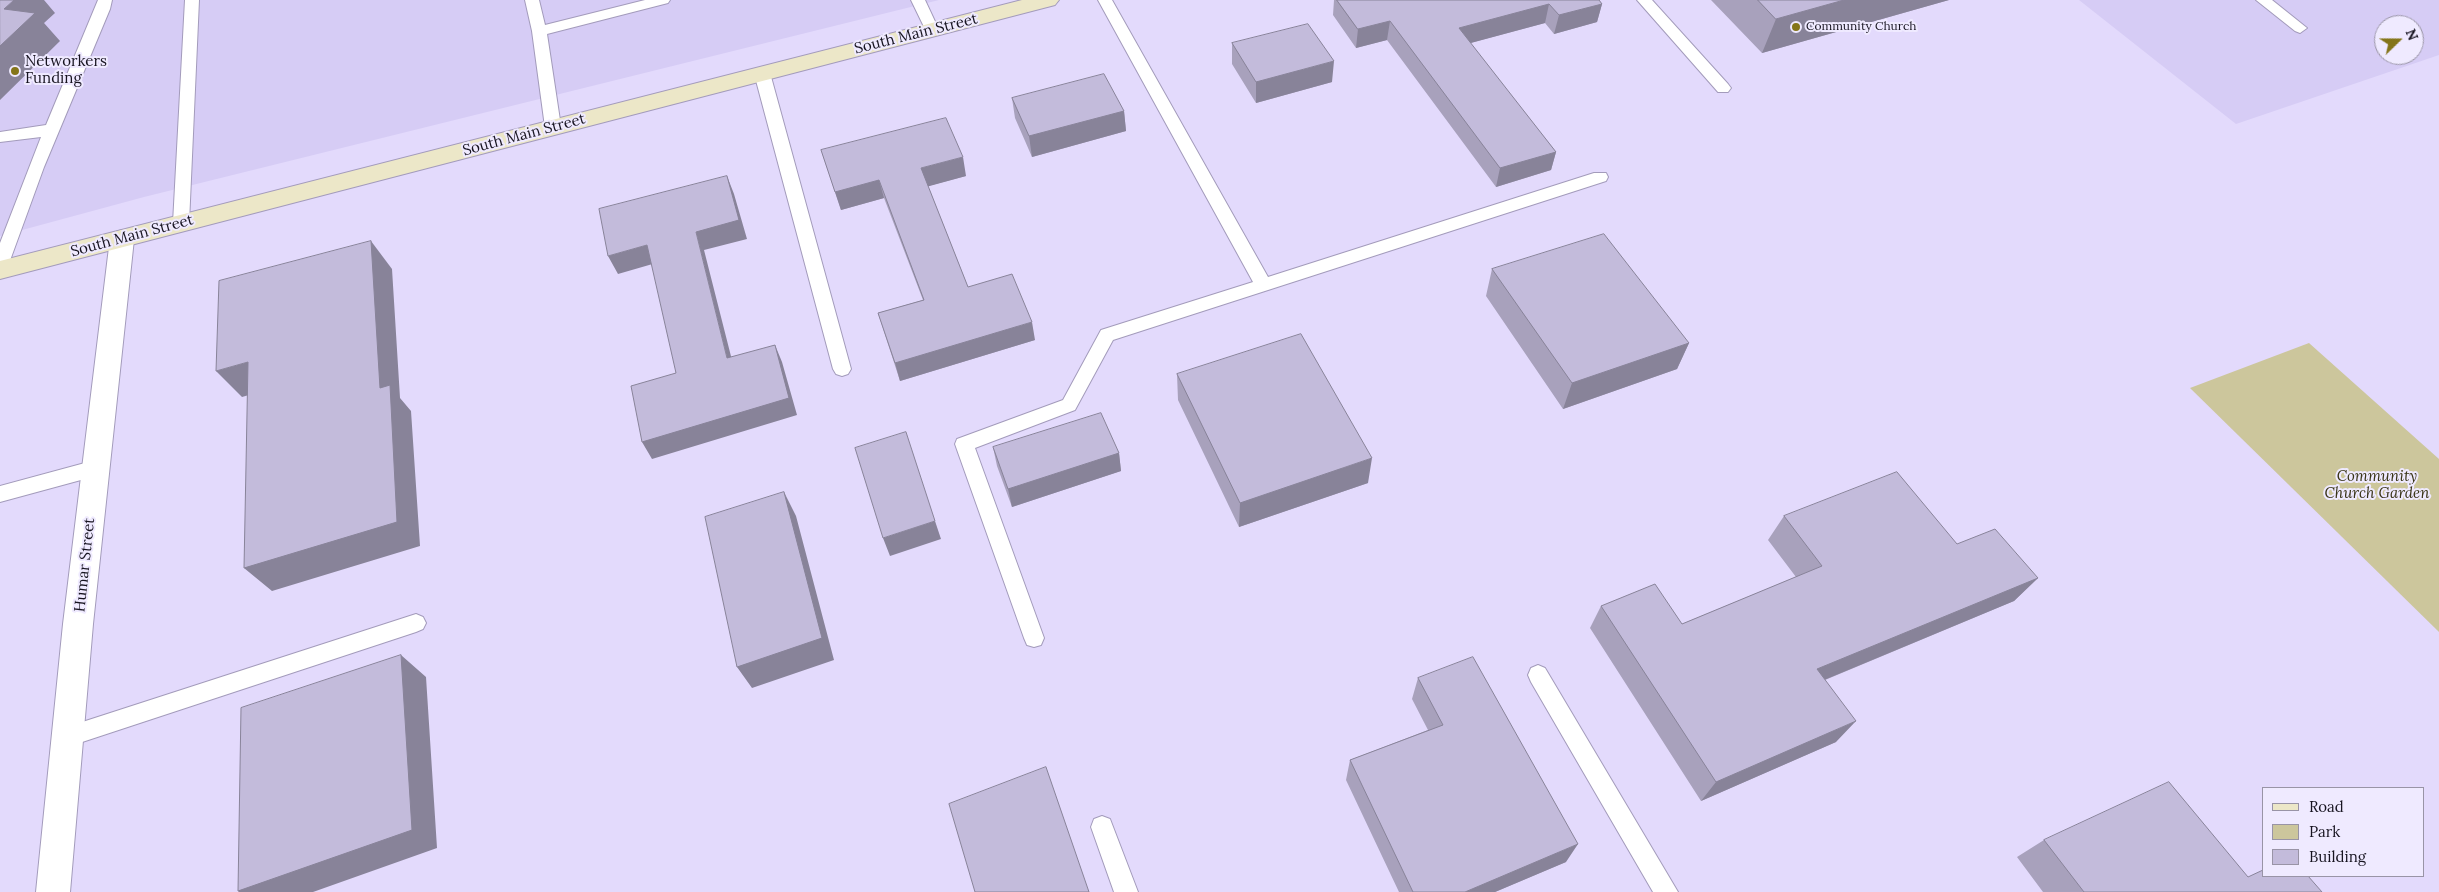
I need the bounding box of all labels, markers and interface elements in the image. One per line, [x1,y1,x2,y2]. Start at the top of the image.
street label: South Main Street [853,10,979,58]
north arrow [2374,15,2424,65]
place label: Community Church [1806,20,1916,34]
marker: Community Church [1790,21,1802,33]
text: N [2402,26,2422,43]
place label: Networkers Funding [25,53,107,88]
marker: Networkers Funding [9,65,21,77]
street label: South Main Street [461,110,587,160]
street label: South Main Street [69,211,195,261]
park label: Community Church Garden [2325,468,2429,503]
street label: Humar Street [71,517,99,613]
legend [2262,787,2424,877]
text: Road [2309,797,2344,816]
text: Park [2309,822,2340,841]
text: Building [2309,847,2366,866]

